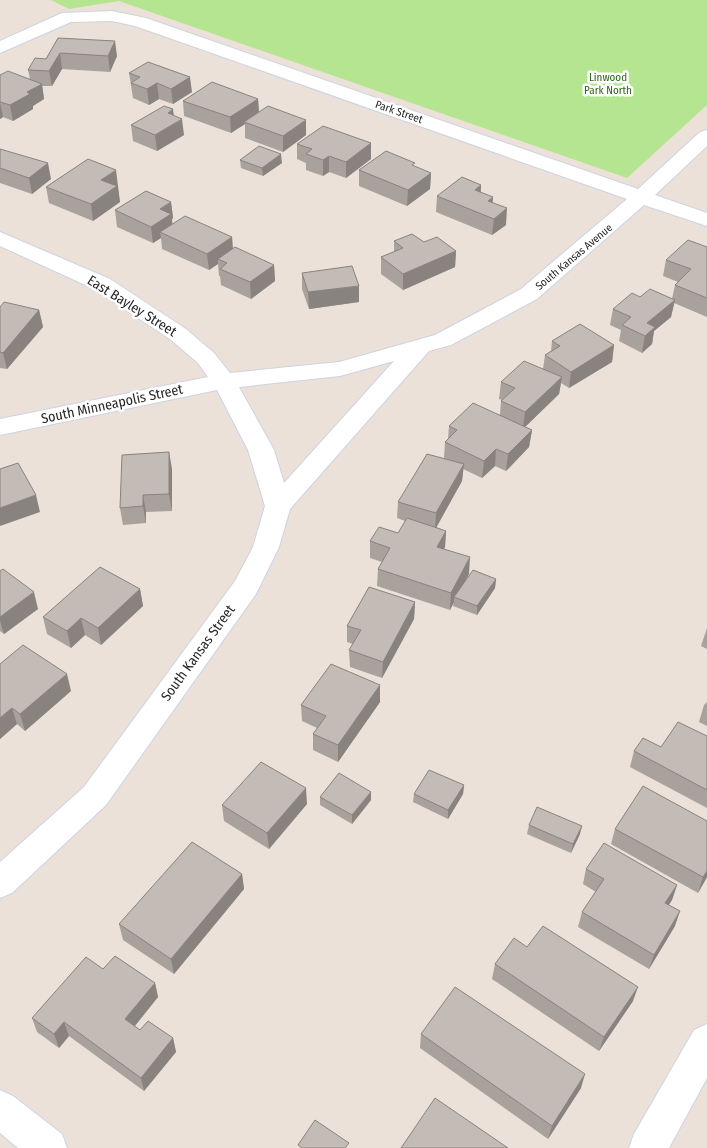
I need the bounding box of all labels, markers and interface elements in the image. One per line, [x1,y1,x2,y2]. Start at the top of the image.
park label: Linwood Park North [584,71,632,97]
street label: Park Street [374,98,425,126]
street label: South Kansas Avenue [533,221,615,293]
street label: East Bayley Street [84,272,180,340]
street label: South Minneapolis Street [40,381,185,427]
street label: South Kansas Street [157,601,239,704]

